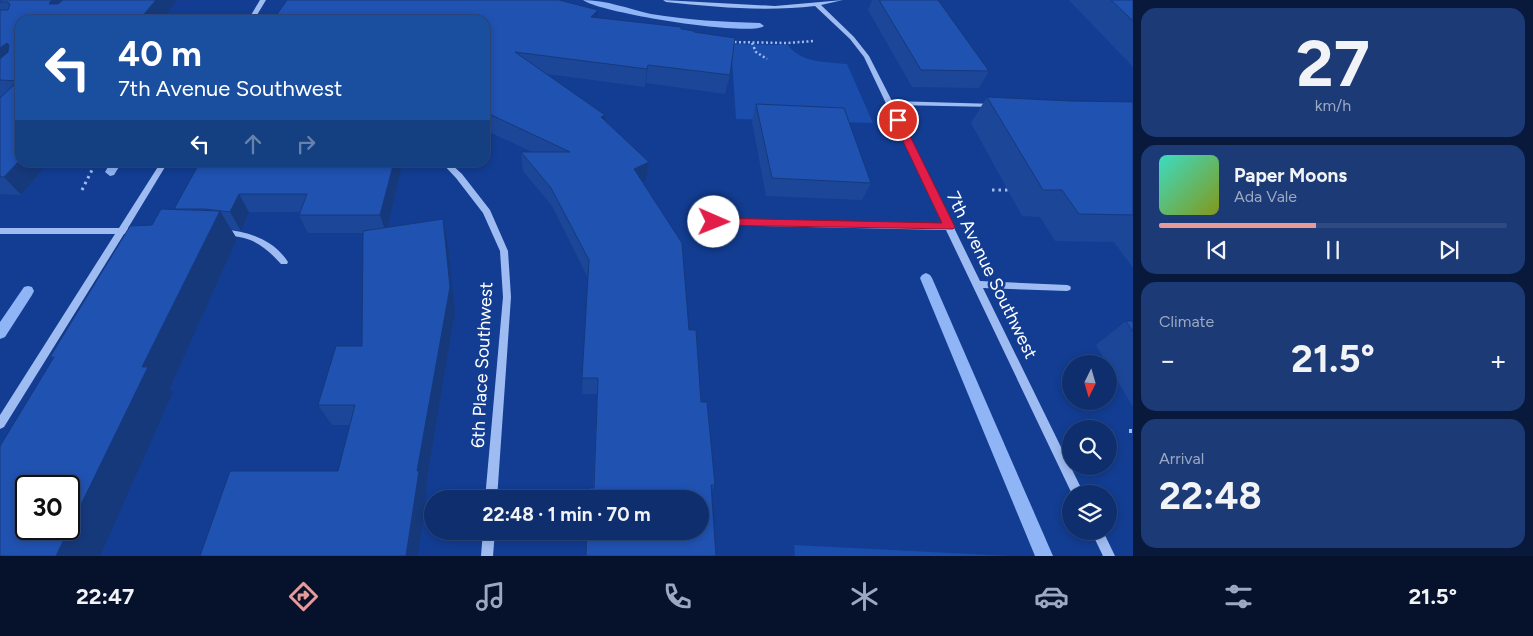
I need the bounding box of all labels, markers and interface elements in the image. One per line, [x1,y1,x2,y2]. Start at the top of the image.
text: 27 [1296,24,1370,102]
text: 40 m [118,33,202,75]
icon: left [35,35,100,100]
text: 7th Avenue Southwest [118,75,342,102]
text: km/h [1315,96,1351,115]
pin [877,99,919,141]
icon: arrive [884,106,912,134]
icon: left [186,130,214,158]
icon: ahead [239,130,267,158]
icon: right [292,130,320,158]
text: Paper Moons [1234,164,1347,187]
text: Ada Vale [1234,187,1297,206]
street label: 7th Avenue Southwest [942,188,1042,362]
position arrow [687,195,739,247]
icon: previous [1203,236,1231,264]
icon: pause [1319,236,1347,264]
icon: next [1435,236,1463,264]
street label: 6th Place Southwest [467,281,497,449]
text: Climate [1159,312,1214,331]
text: 21.5° [1291,336,1375,382]
text: − [1159,343,1176,377]
text: + [1490,343,1507,377]
north arrow [1062,355,1118,410]
map controls [1062,355,1117,540]
button: search [1062,420,1117,475]
text: Arrival [1159,449,1204,468]
text: 22:48 [1159,473,1262,519]
speed limit sign: 30 [15,475,80,540]
button: layers [1062,485,1117,540]
text: 22:48 · 1 min · 70 m [482,503,651,526]
icon: directions [286,579,321,614]
icon: music [473,579,508,614]
icon: phone [660,579,695,614]
icon: climate [847,579,882,614]
icon: car [1034,579,1069,614]
icon: filters [1221,579,1256,614]
text: 22:47 [76,583,134,610]
text: 21.5° [1408,583,1457,610]

